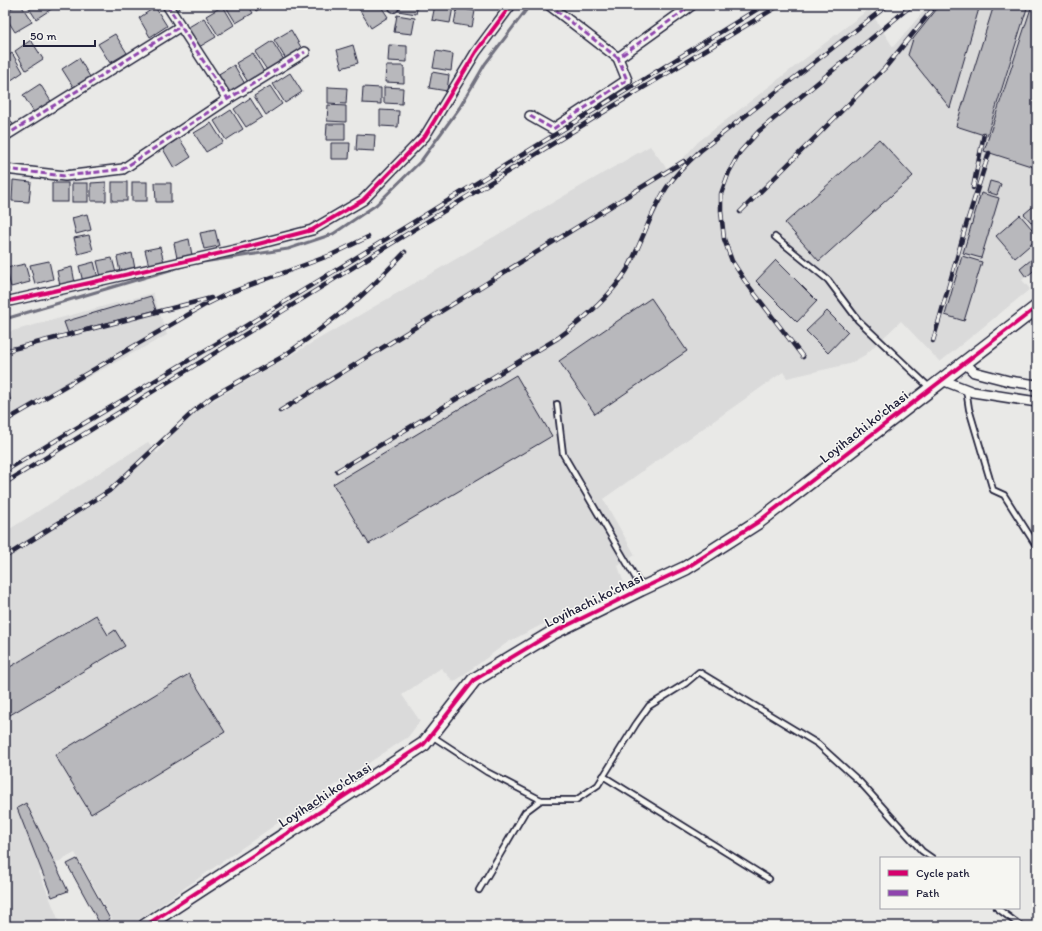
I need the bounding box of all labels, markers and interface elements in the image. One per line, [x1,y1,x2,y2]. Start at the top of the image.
scale bar [24,22,95,48]
text: 50 m [30,29,56,43]
street label: Loyihachi ko'chasi [816,387,912,467]
street label: Loyihachi ko'chasi [542,569,646,631]
street label: Loyihachi ko'chasi [275,759,375,831]
legend [880,857,1020,909]
text: Cycle path [916,866,970,880]
text: Path [916,886,939,900]

